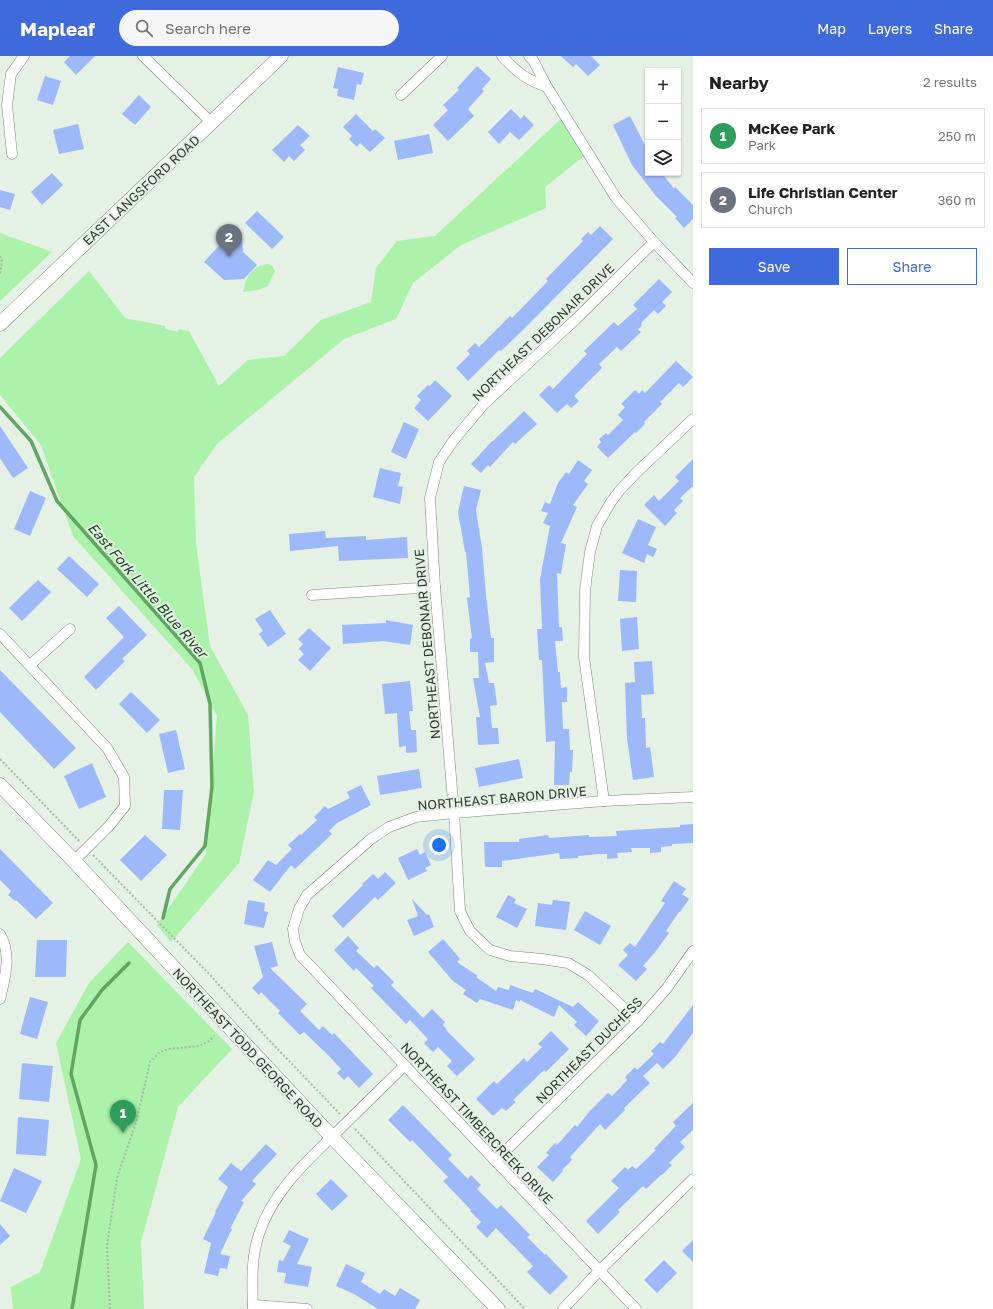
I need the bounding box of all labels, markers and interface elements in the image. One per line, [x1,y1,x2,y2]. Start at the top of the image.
search box [119,10,399,46]
text: Mapleaf [20,17,95,40]
icon: search [133,17,155,39]
text: Search here [165,19,251,37]
text: Map [817,20,846,37]
text: Layers [868,20,912,37]
text: Share [934,20,973,37]
map controls [645,68,681,176]
button: + [645,68,681,104]
text: Nearby [709,72,769,93]
text: 2 results [923,74,977,90]
button: − [645,104,681,140]
text: McKee Park [748,119,835,137]
text: 1 [720,128,726,144]
text: 250 m [938,128,976,144]
street label: EAST LANGSFORD ROAD [79,132,203,248]
text: Park [748,137,776,153]
button: layers [645,140,681,176]
text: Life Christian Center [748,183,898,201]
text: 2 [719,192,727,208]
text: 360 m [938,192,976,208]
text: Church [748,201,793,217]
pin: 2 [216,224,242,257]
button: Save [709,248,839,285]
button: Share [847,248,977,285]
street label: NORTHEAST DEBONAIR DRIVE [469,260,617,404]
water label: East Fork Little Blue River [85,519,213,663]
street label: NORTHEAST DEBONAIR DRIVE [411,548,443,740]
street label: NORTHEAST BARON DRIVE [417,783,587,813]
your location [429,835,449,855]
street label: NORTHEAST TODD GEORGE ROAD [170,965,326,1131]
street label: NORTHEAST DUCHESS [532,993,646,1107]
street label: NORTHEAST TIMBERCREEK DRIVE [398,1039,556,1207]
pin: 1 [110,1100,136,1133]

